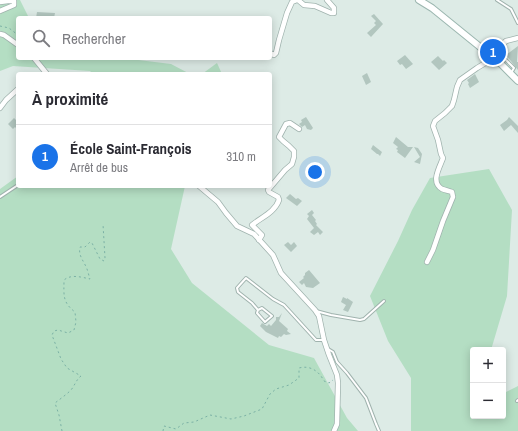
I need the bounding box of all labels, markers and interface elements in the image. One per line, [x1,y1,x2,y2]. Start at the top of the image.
search box [16,16,272,60]
icon: search [30,27,52,49]
text: Rechercher [62,28,126,49]
pin: 1 [480,37,506,67]
text: À proximité [32,87,108,110]
text: École Saint-François [70,138,192,159]
text: 1 [42,148,48,165]
text: 310 m [226,148,256,165]
text: Arrêt de bus [70,159,128,176]
your location [305,162,325,182]
map controls [470,347,506,419]
button: + [470,347,506,383]
button: − [470,383,506,419]

